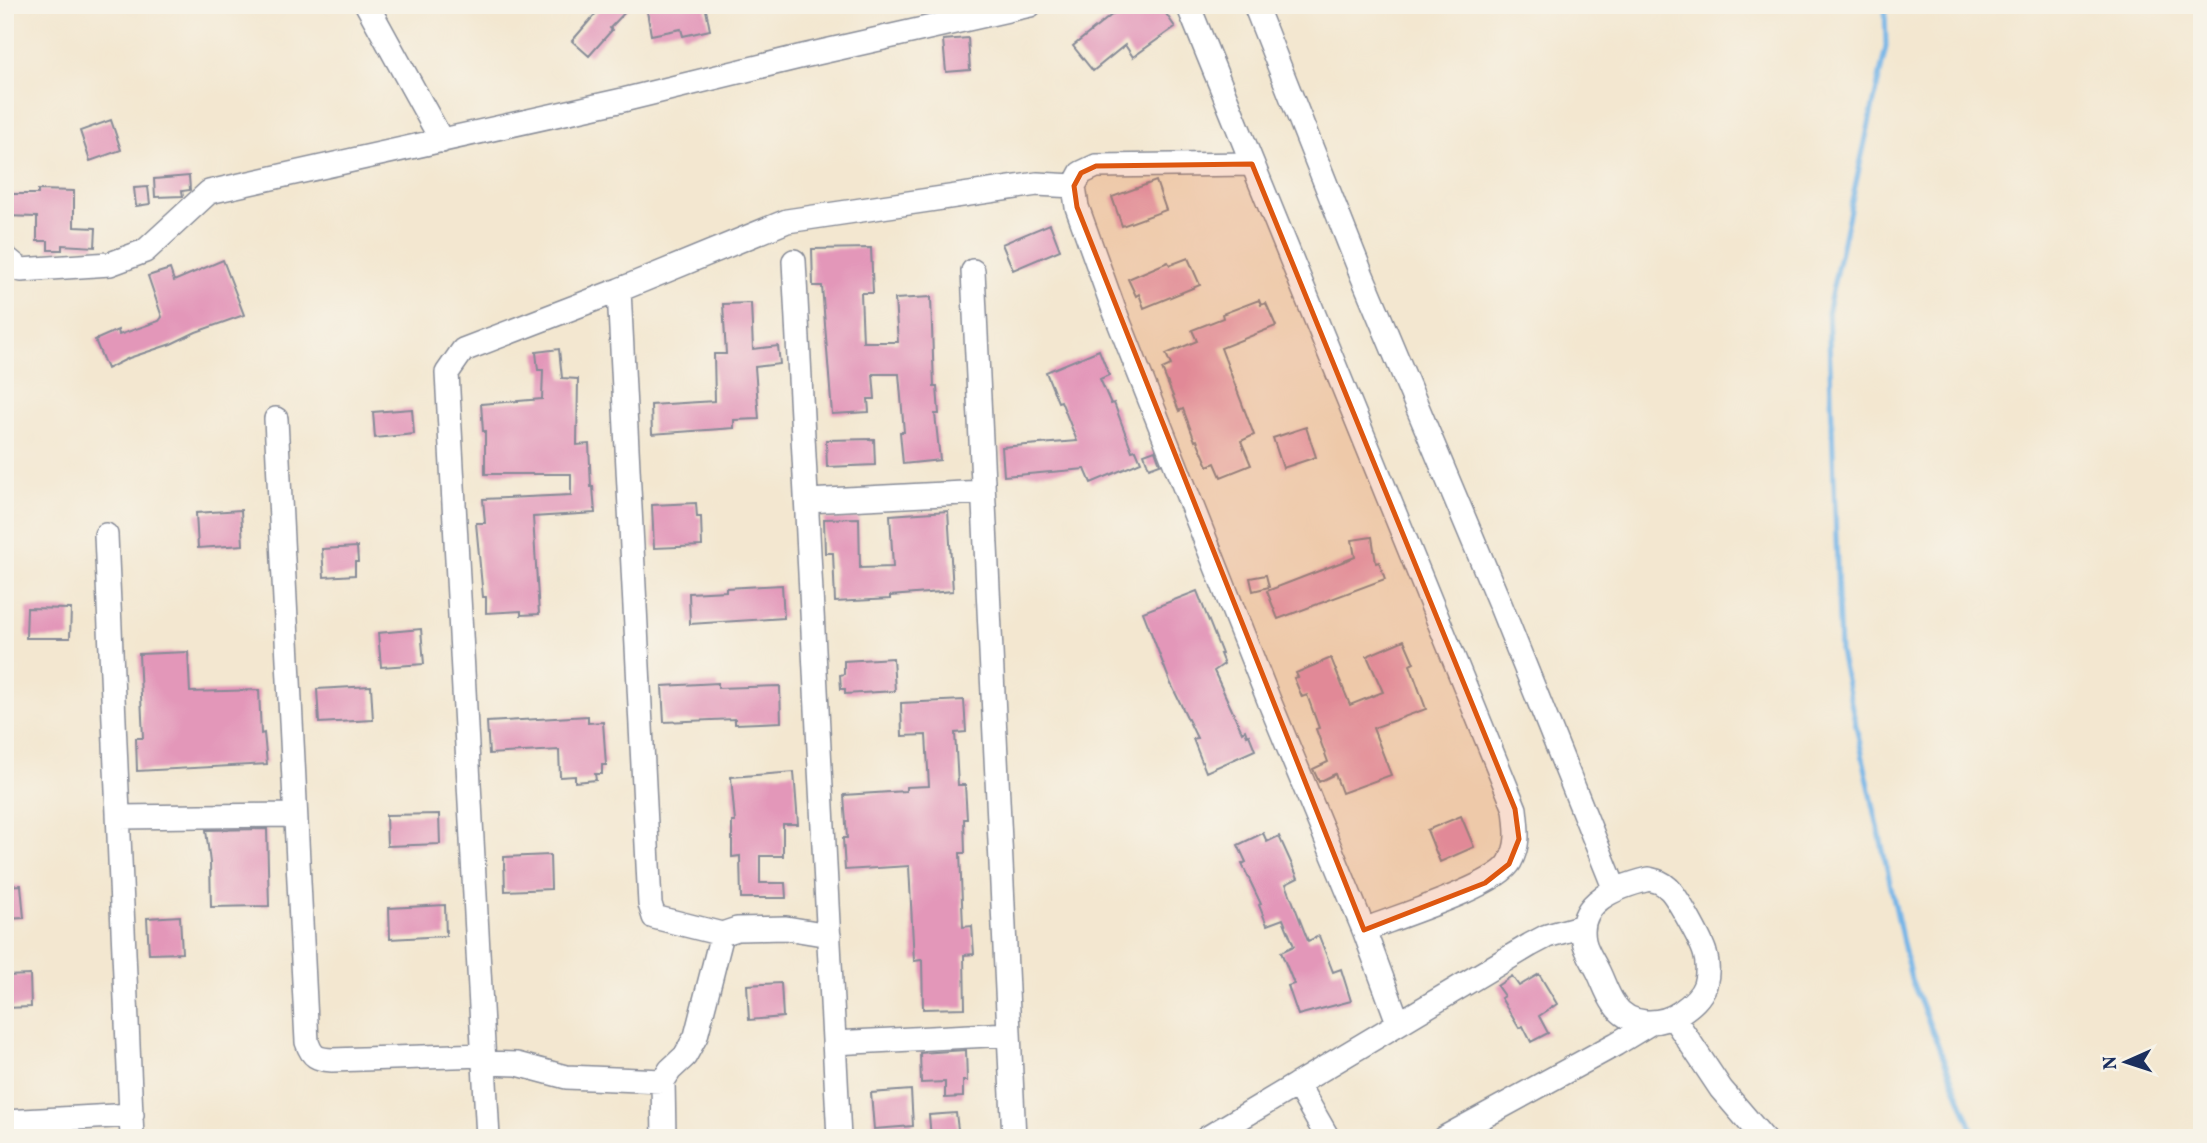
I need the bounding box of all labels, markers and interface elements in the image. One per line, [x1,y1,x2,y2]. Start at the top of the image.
north arrow [2092,1028,2162,1098]
text: N [2098,1055,2124,1070]

